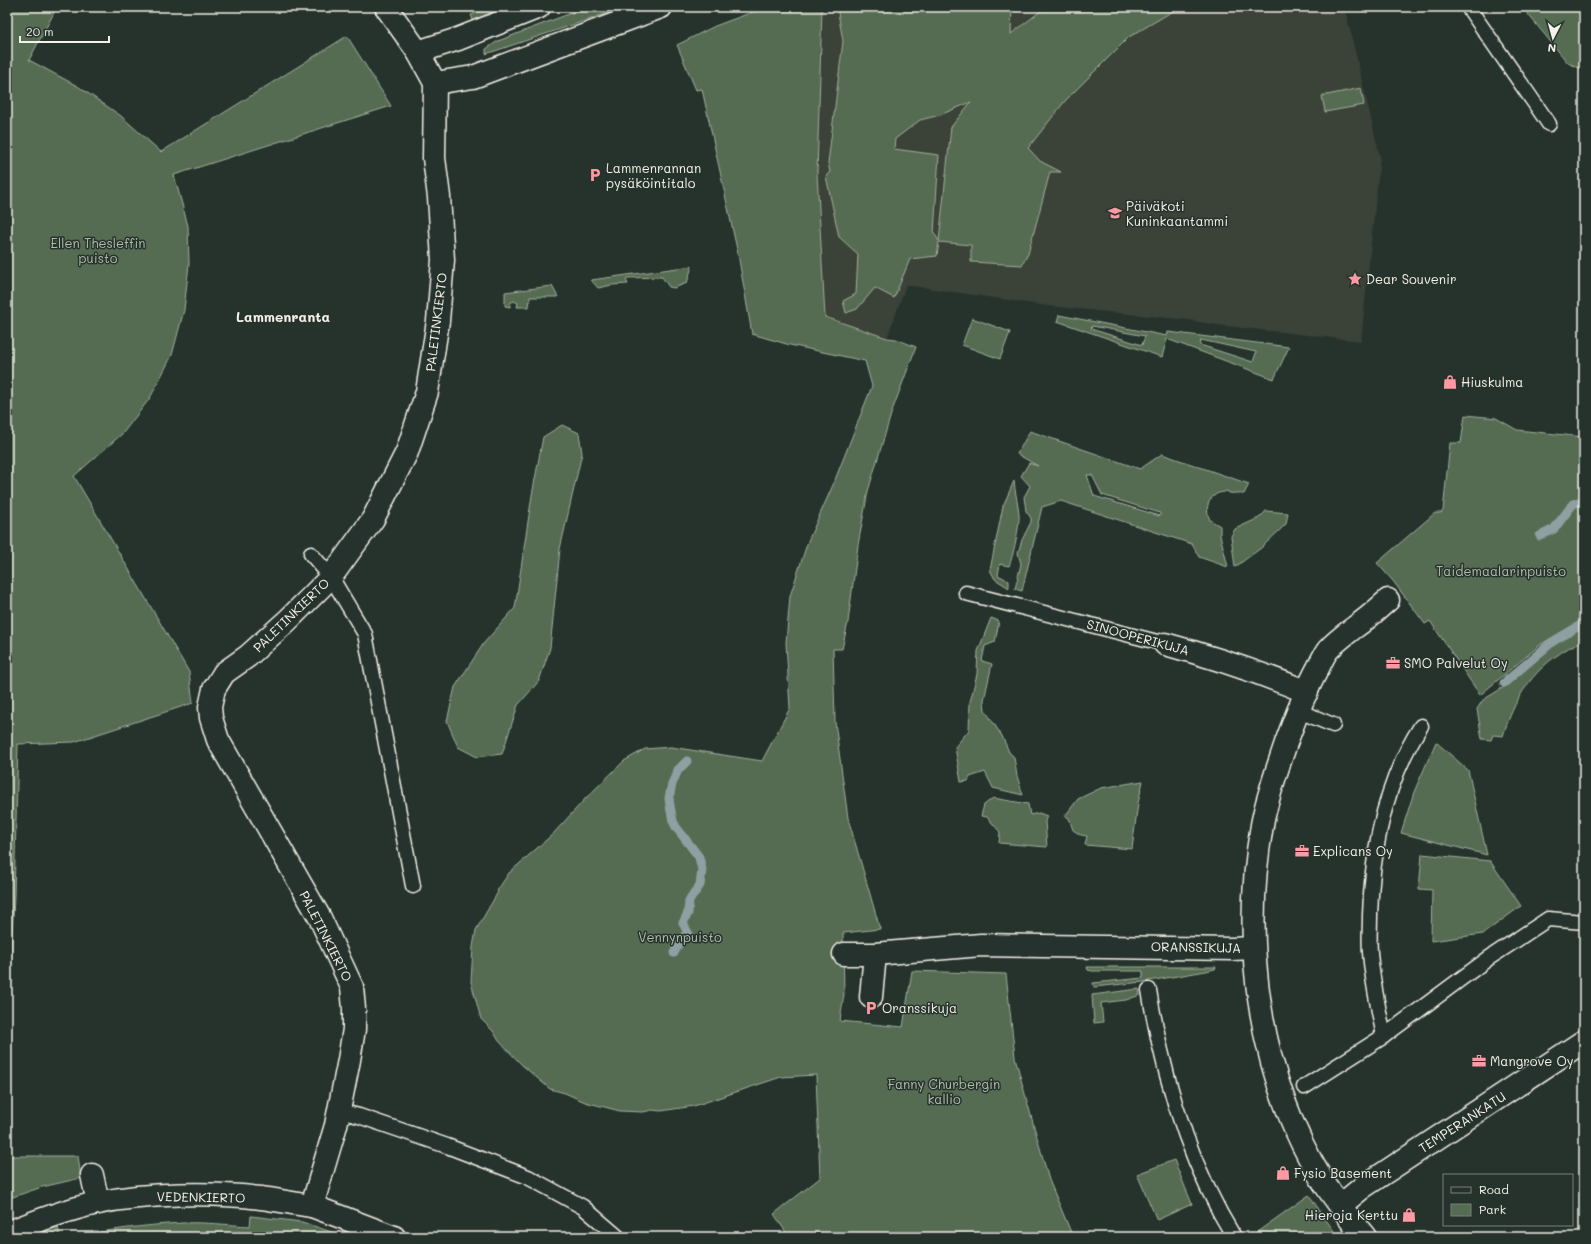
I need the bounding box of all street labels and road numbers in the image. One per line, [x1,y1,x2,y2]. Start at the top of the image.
street label: PALETINKIERTO [421,271,450,372]
street label: PALETINKIERTO [249,574,332,655]
street label: SINOOPERIKUJA [1085,615,1191,658]
street label: PALETINKIERTO [296,888,357,984]
street label: ORANSSIKUJA [1151,937,1241,956]
street label: TEMPERANKATU [1415,1087,1508,1156]
street label: VEDENKIERTO [157,1187,245,1206]

